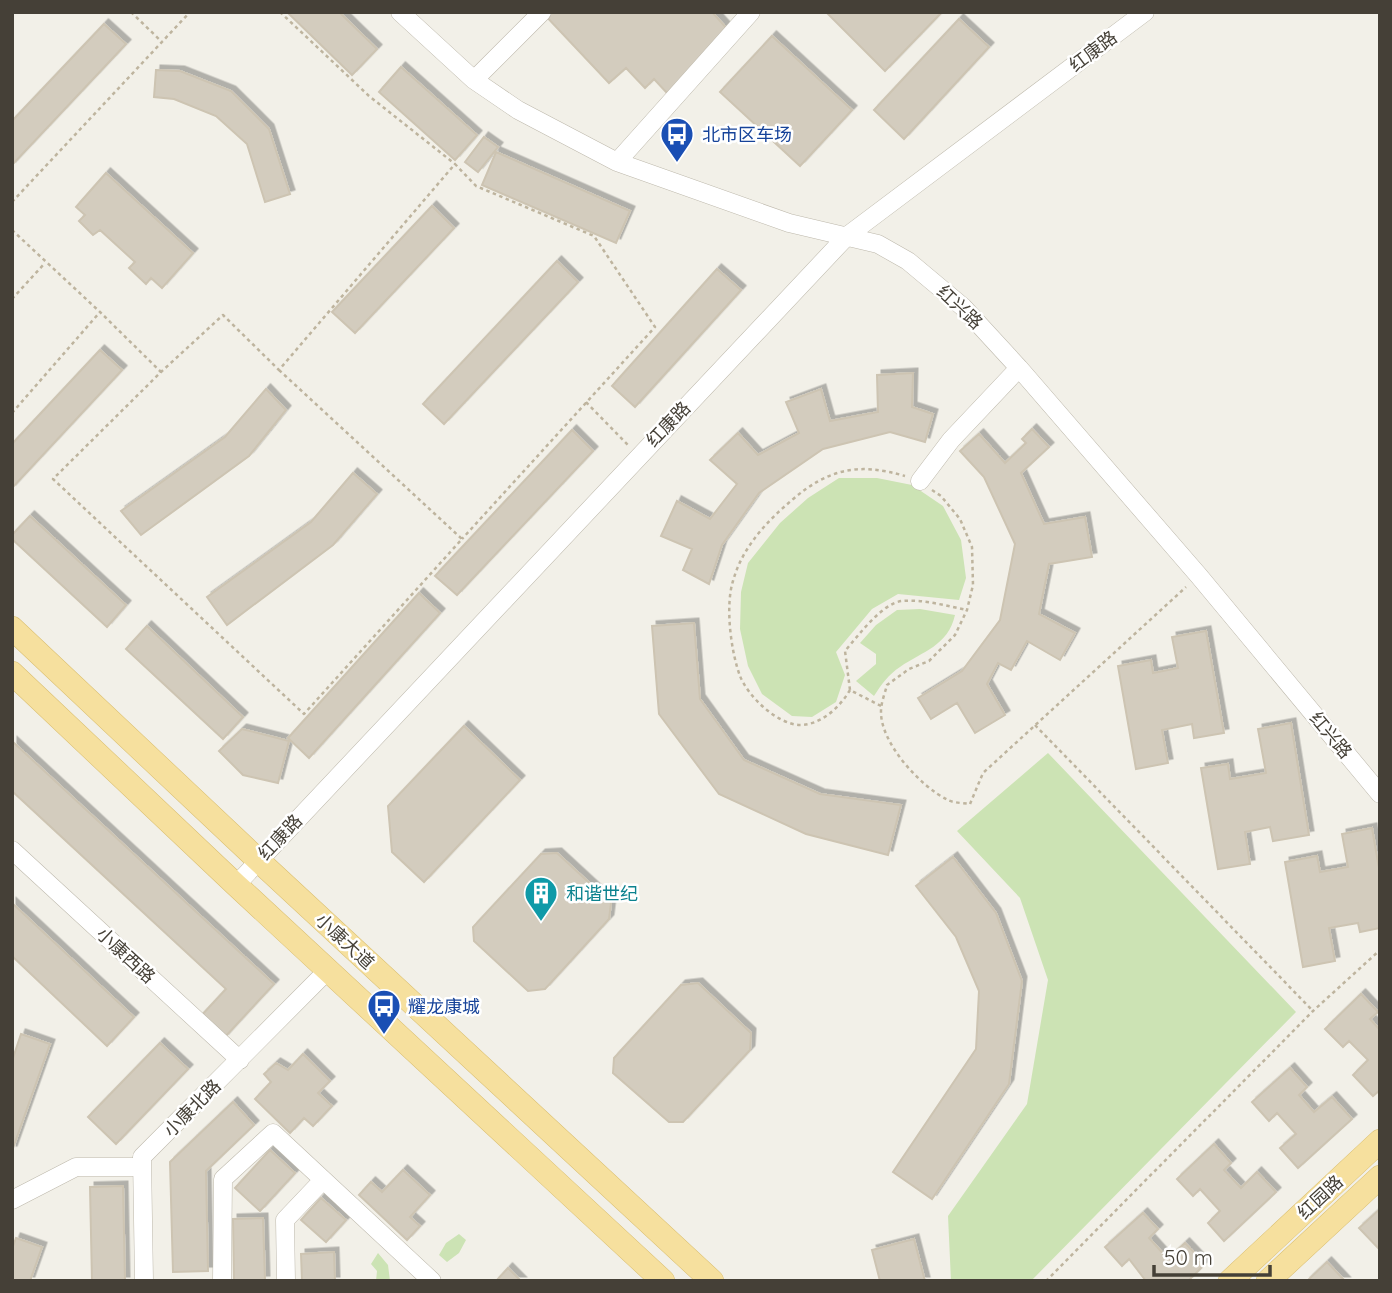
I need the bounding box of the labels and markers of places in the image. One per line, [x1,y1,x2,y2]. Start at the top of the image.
bus stop icon: 北市区车场 [658,115,696,164]
place label: 北市区车场 [702,123,792,146]
building icon: 和谐世纪 [522,874,560,923]
place label: 和谐世纪 [566,882,638,905]
bus stop icon: 耀龙康城 [365,987,403,1036]
place label: 耀龙康城 [408,995,480,1018]

